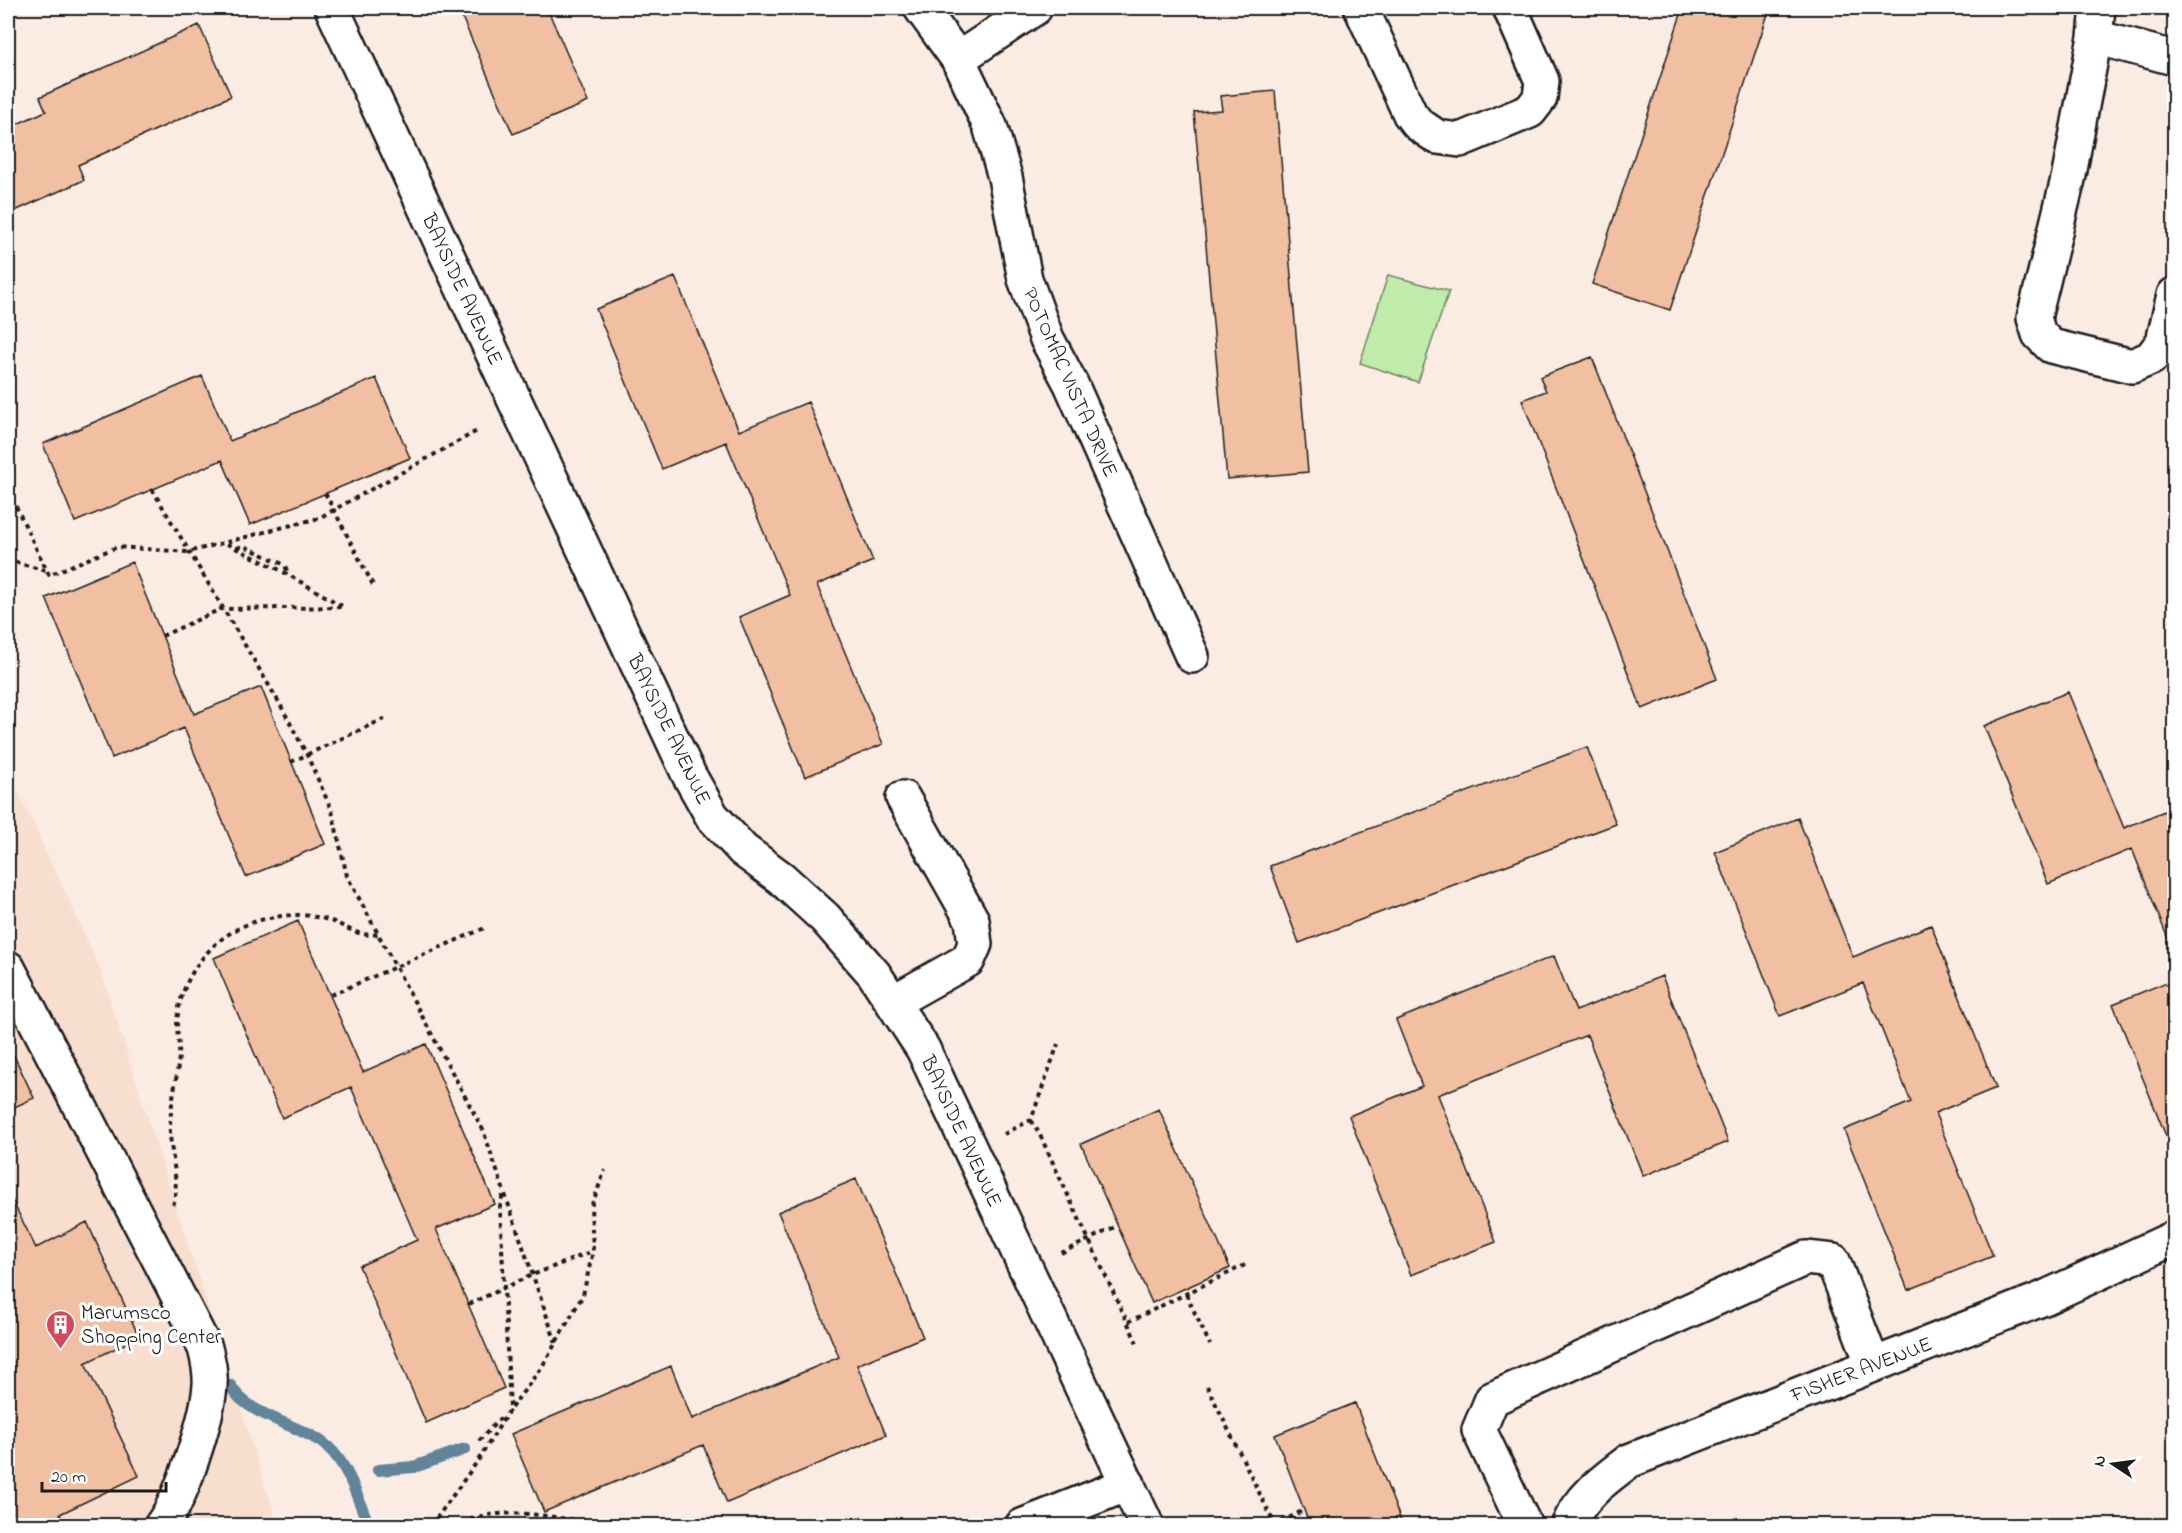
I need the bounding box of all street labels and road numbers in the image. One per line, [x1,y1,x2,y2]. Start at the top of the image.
street label: BAYSIDE AVENUE [412,208,509,371]
street label: POTOMAC VISTA DRIVE [1014,283,1125,482]
street label: BAYSIDE AVENUE [618,649,718,810]
street label: BAYSIDE AVENUE [911,1050,1008,1213]
street label: FISHER AVENUE [1786,1330,1937,1412]

